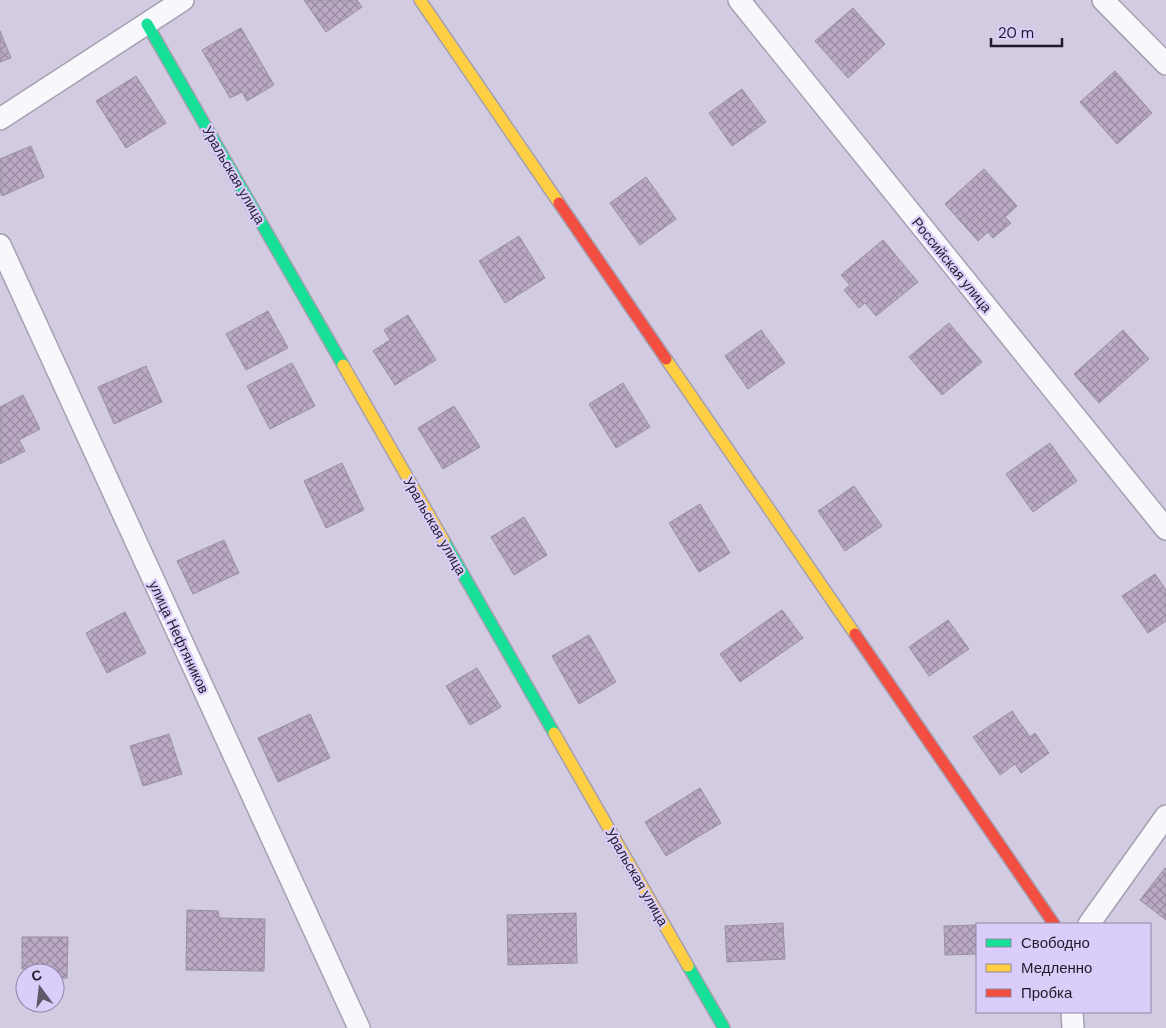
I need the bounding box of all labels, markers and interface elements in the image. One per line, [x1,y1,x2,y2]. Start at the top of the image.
scale bar [991,15,1062,47]
text: 20 m [998,23,1034,43]
street label: Уральская улица [199,123,269,227]
street label: Российская улица [908,214,996,316]
street label: Уральская улица [400,474,470,578]
street label: улица Нефтяников [145,578,213,696]
street label: Уральская улица [602,825,672,929]
legend [976,923,1151,1013]
text: Свободно [1021,933,1090,953]
text: Медленно [1021,958,1092,978]
north arrow [15,963,65,1013]
text: С [29,965,44,985]
text: Пробка [1021,983,1073,1003]

